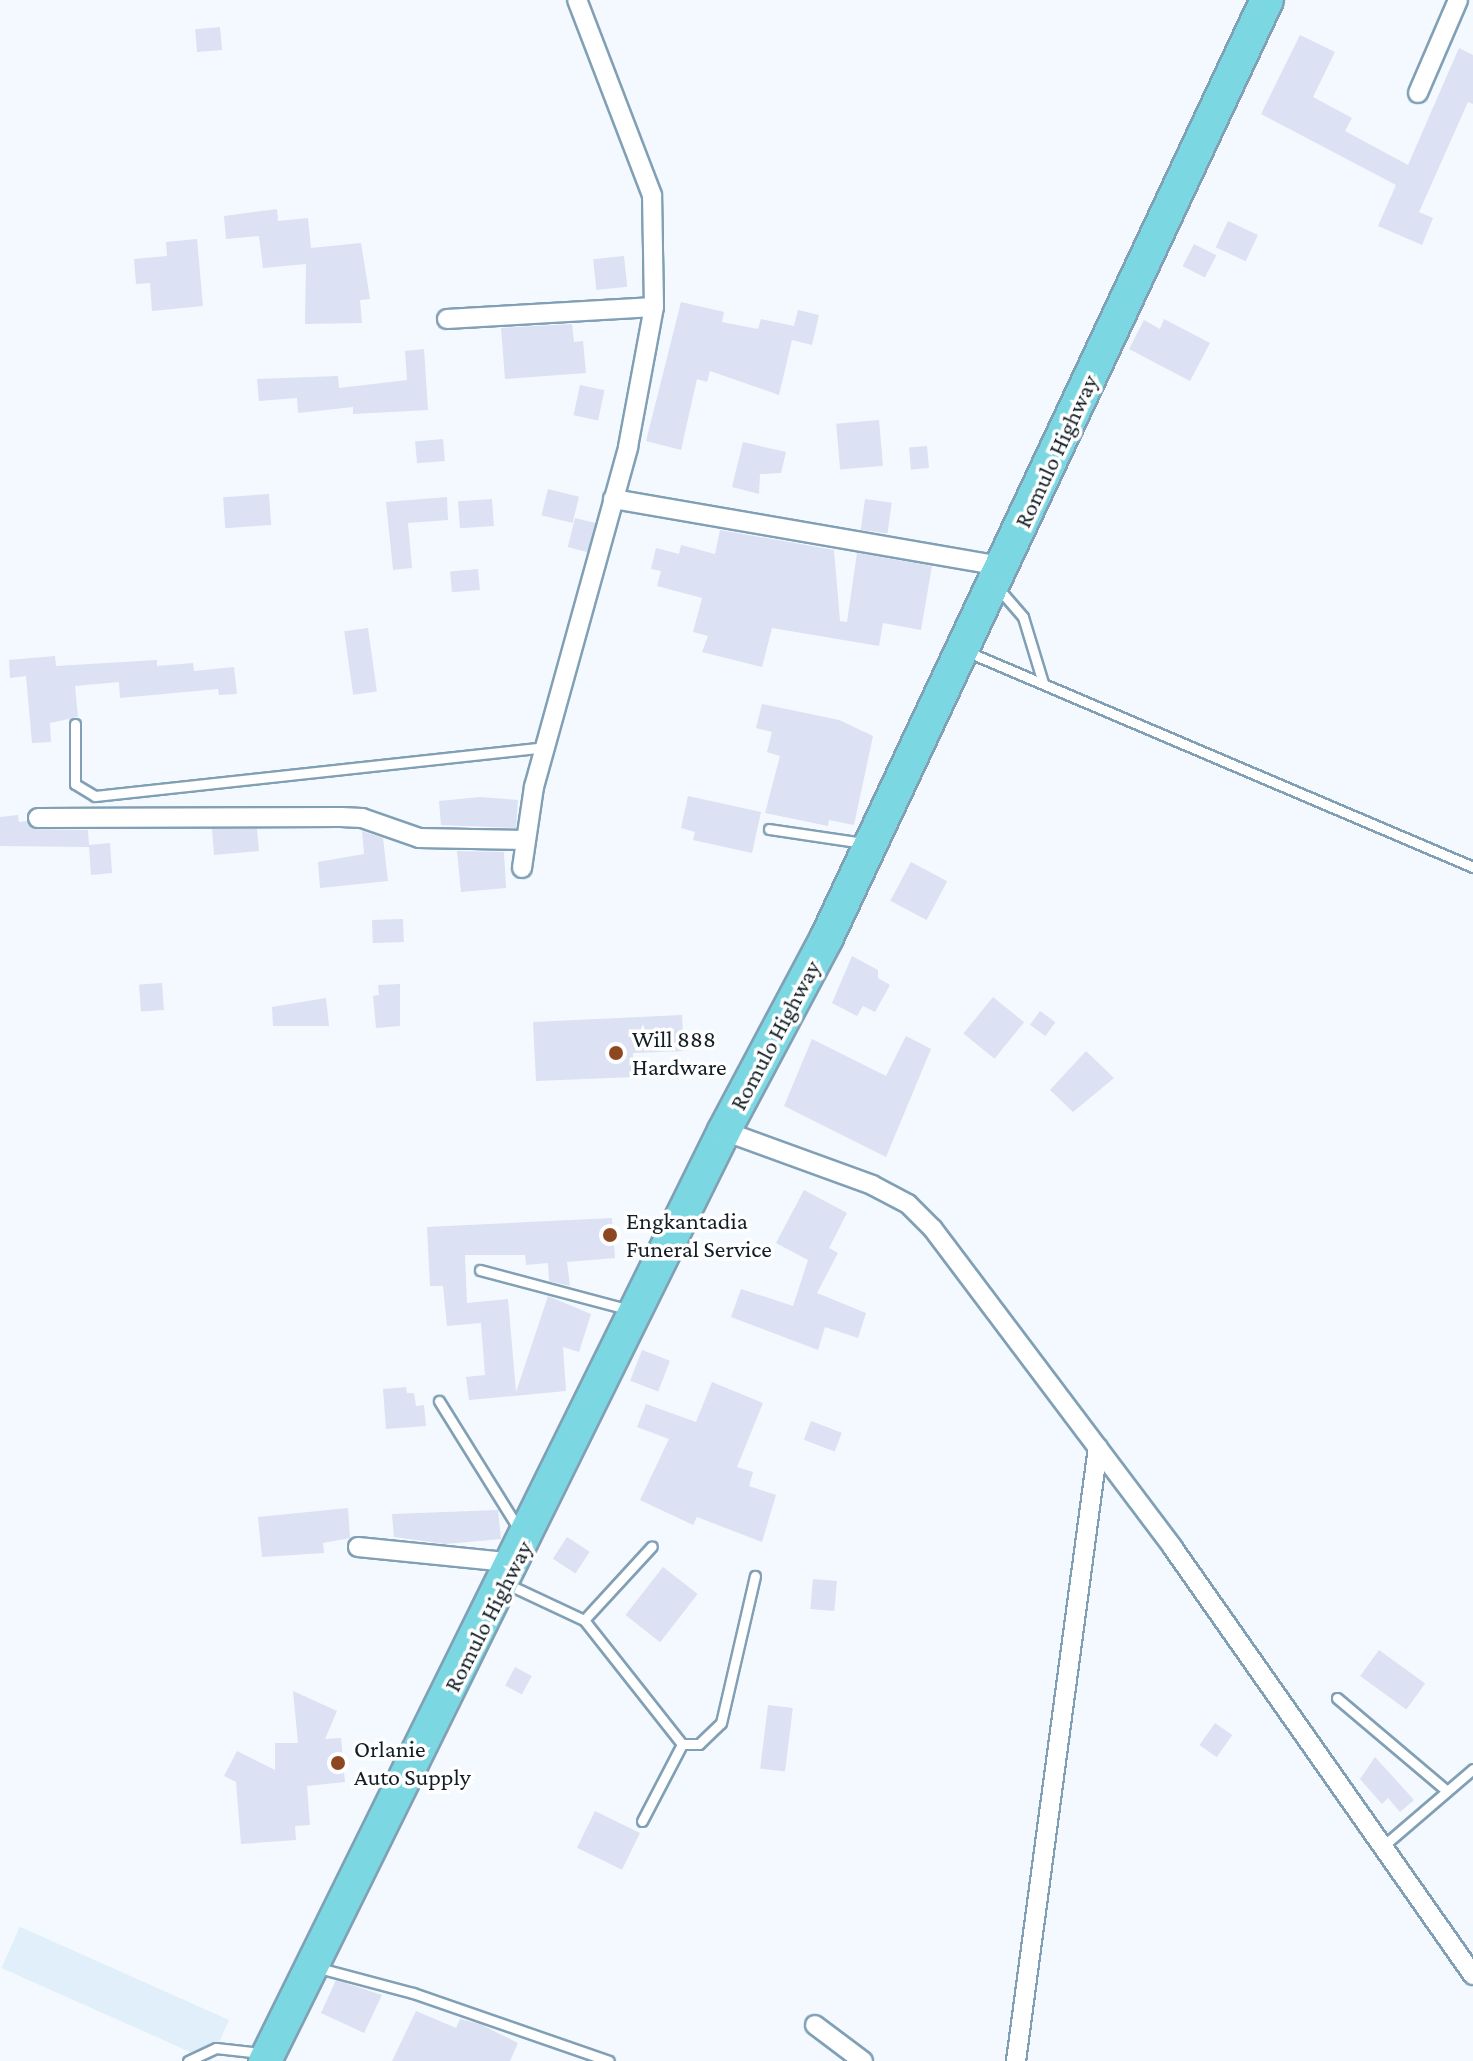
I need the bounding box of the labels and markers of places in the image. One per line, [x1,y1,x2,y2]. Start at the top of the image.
place label: Will 888 Hardware [632,1025,727,1081]
marker: Will 888 Hardware [607,1044,625,1062]
place label: Engkantadia Funeral Service [626,1207,772,1263]
marker: Engkantadia Funeral Service [601,1226,619,1244]
place label: Orlanie Auto Supply [354,1735,471,1791]
marker: Orlanie Auto Supply [329,1754,347,1772]

